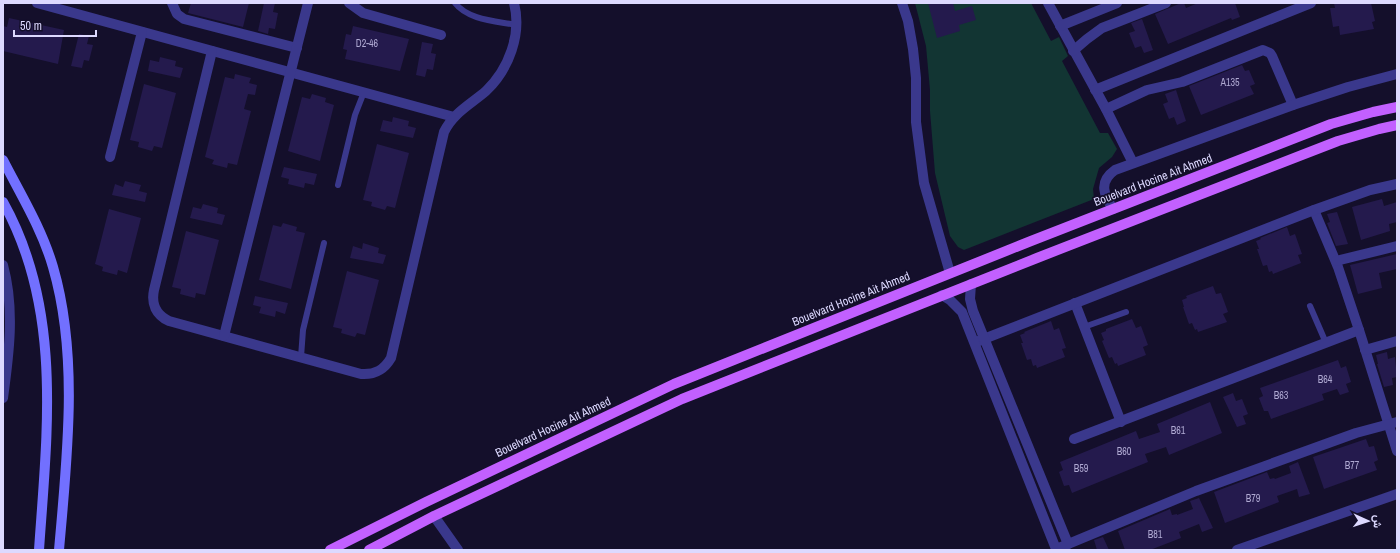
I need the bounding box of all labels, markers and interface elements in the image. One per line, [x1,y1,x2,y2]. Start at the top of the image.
scale bar [14,12,96,38]
text: 50 m [20,18,42,34]
house number: D2-46 [356,37,379,50]
house number: A135 [1219,76,1240,89]
street label: Bouelvard Hocine Ait Ahmed [1091,150,1215,210]
street label: Bouelvard Hocine Ait Ahmed [790,268,912,330]
house number: B64 [1318,373,1333,386]
house number: B63 [1274,389,1289,402]
street label: Bouelvard Hocine Ait Ahmed [493,393,613,461]
house number: B61 [1171,424,1186,437]
house number: B60 [1117,445,1132,458]
house number: B77 [1345,459,1360,472]
house number: B59 [1074,462,1089,475]
house number: B79 [1246,492,1261,505]
north arrow [1348,501,1388,541]
text: ش [1371,515,1385,528]
house number: B81 [1148,528,1163,541]

